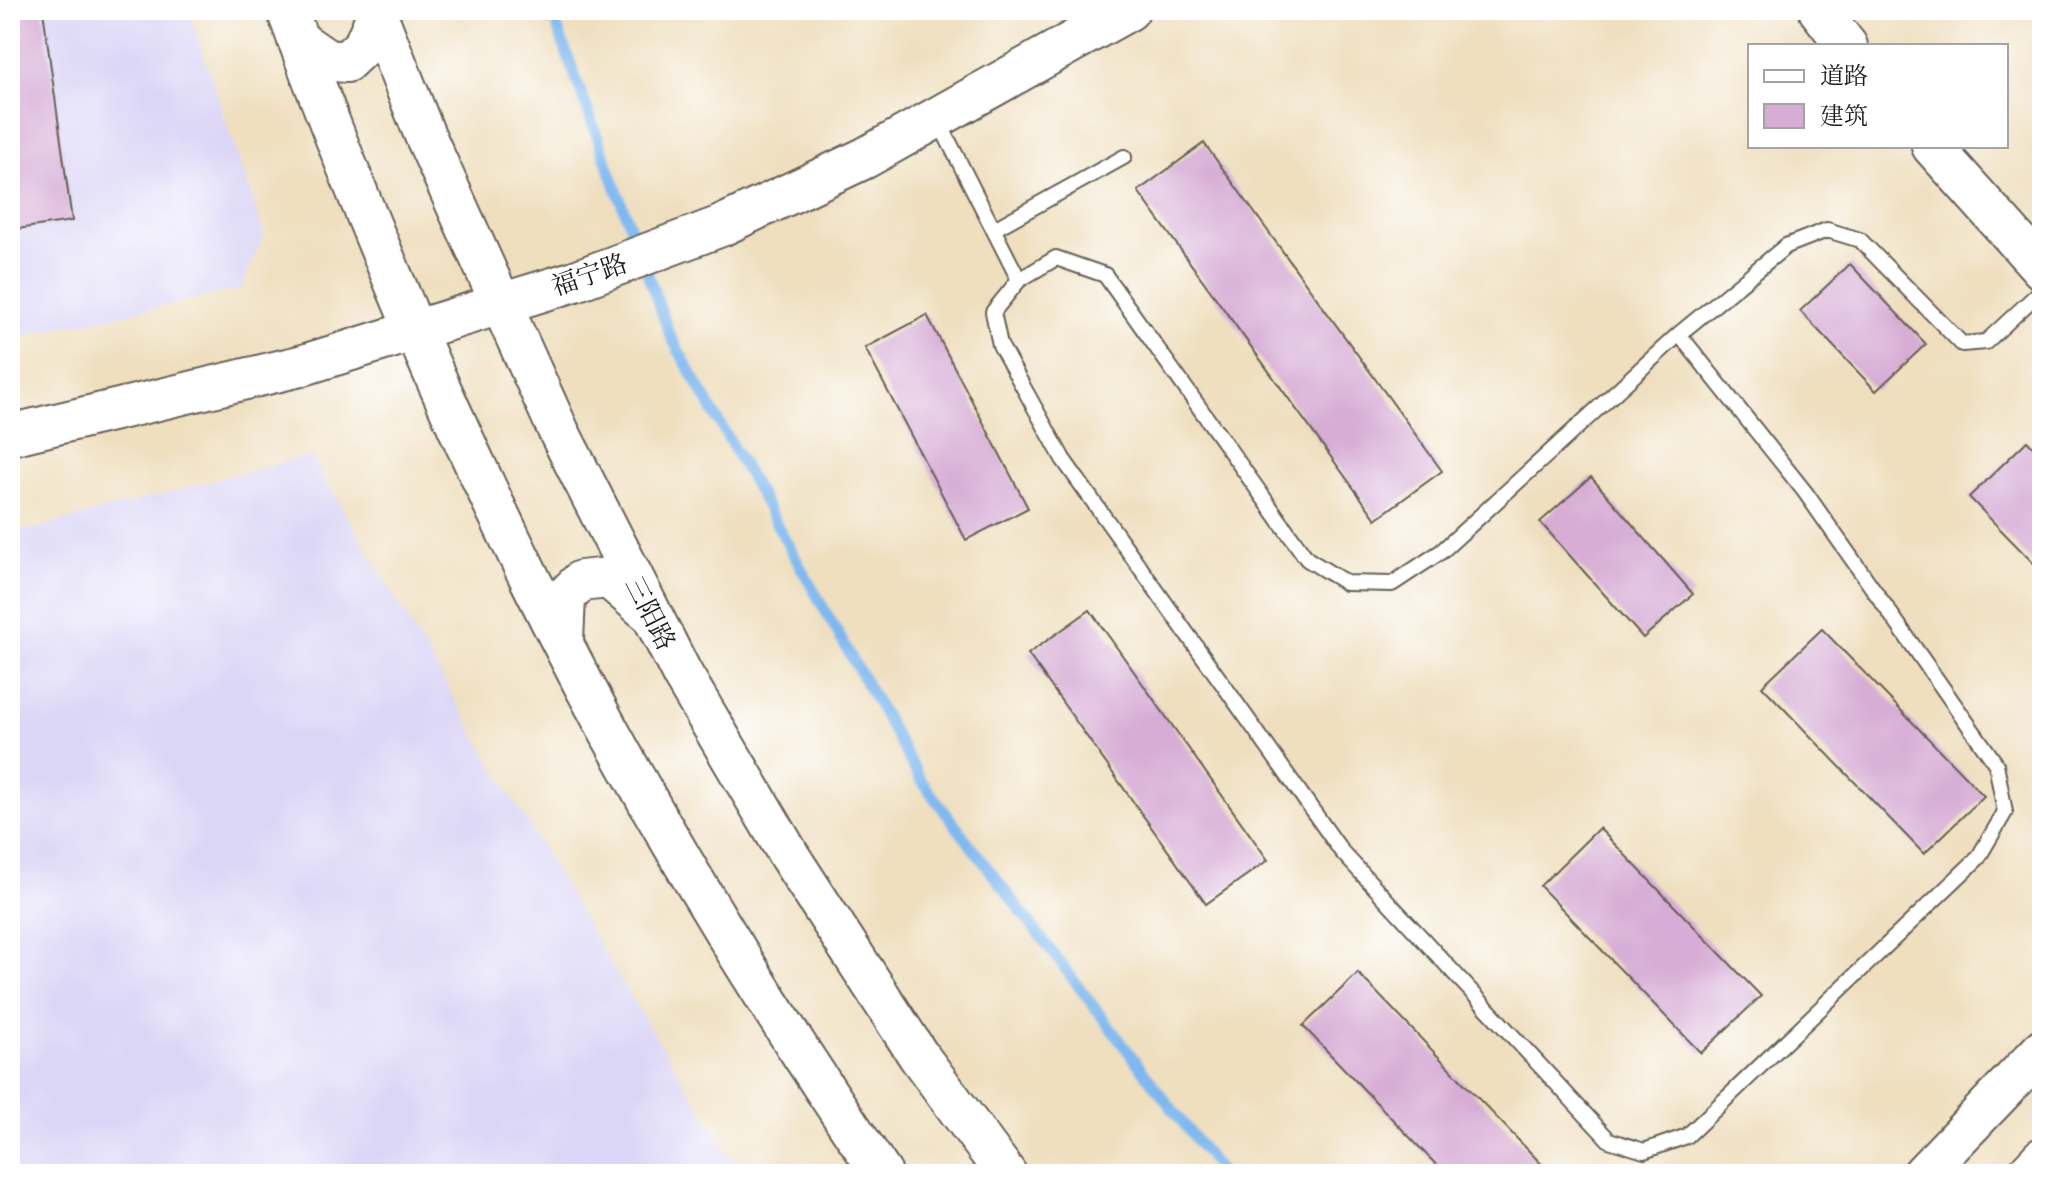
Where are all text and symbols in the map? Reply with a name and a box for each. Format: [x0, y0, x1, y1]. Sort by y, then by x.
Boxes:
legend [1748, 44, 2008, 148]
text: 道路 [1820, 58, 1868, 93]
text: 建筑 [1820, 98, 1868, 133]
street label: 福宁路 [546, 243, 632, 305]
street label: 三阳路 [616, 569, 686, 657]

